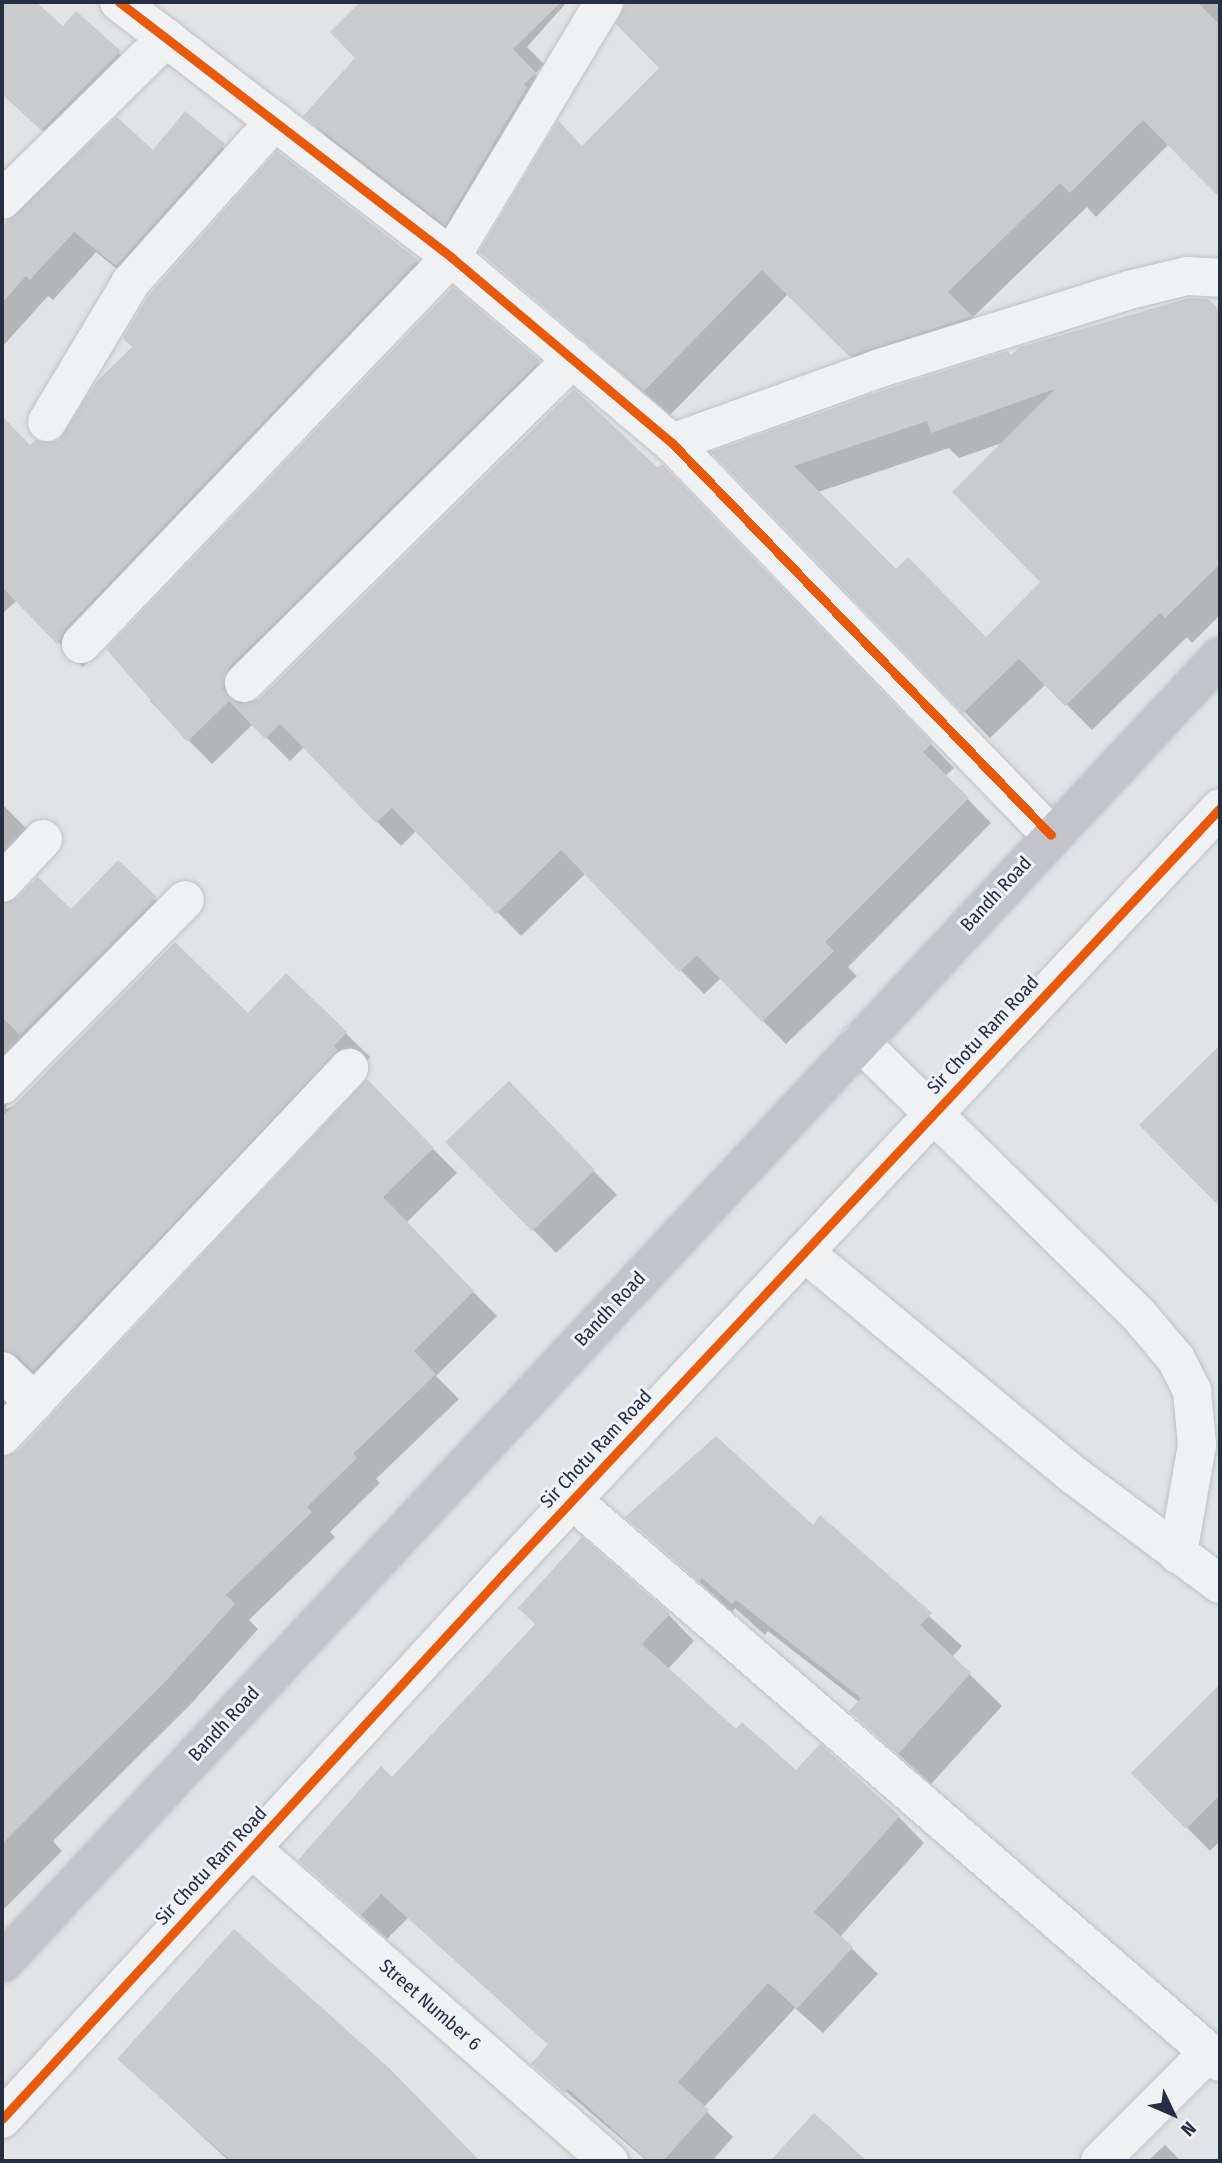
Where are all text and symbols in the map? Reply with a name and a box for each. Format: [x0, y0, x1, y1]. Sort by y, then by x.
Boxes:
street label: Bandh Road [956, 852, 1036, 936]
street label: Sir Chotu Ram Road [922, 971, 1044, 1099]
street label: Bandh Road [570, 1267, 650, 1351]
street label: Sir Chotu Ram Road [535, 1385, 657, 1513]
street label: Bandh Road [184, 1682, 264, 1766]
street label: Sir Chotu Ram Road [150, 1802, 272, 1930]
street label: Street Number 6 [374, 1955, 486, 2055]
north arrow [1138, 2079, 1208, 2149]
text: N [1176, 2117, 1201, 2141]

